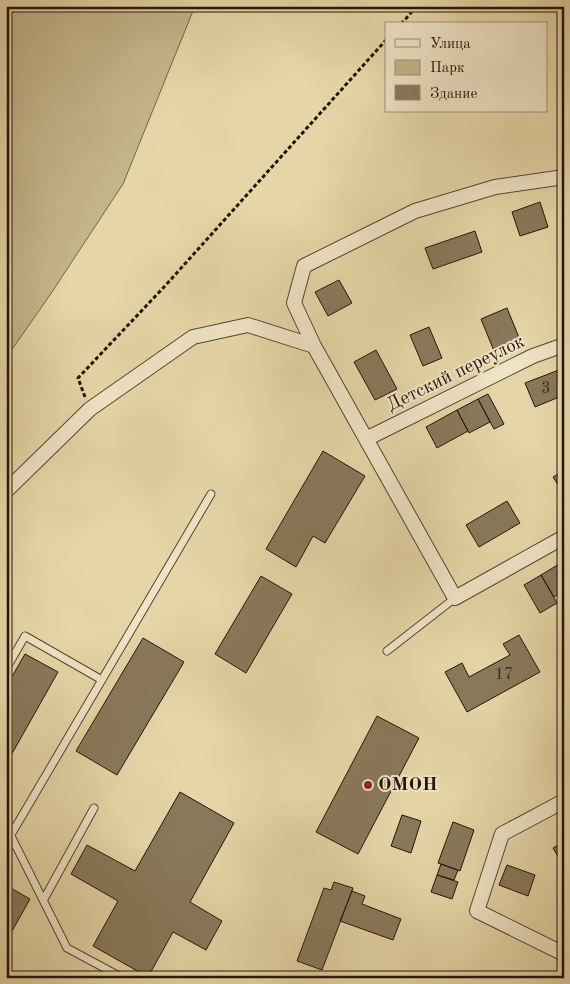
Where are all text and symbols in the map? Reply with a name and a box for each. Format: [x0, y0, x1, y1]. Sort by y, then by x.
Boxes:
legend [385, 22, 548, 112]
text: Улица [430, 37, 471, 52]
text: Парк [430, 61, 465, 76]
text: Здание [430, 87, 477, 102]
street label: Детский переулок [384, 332, 528, 416]
house number: 3 [541, 381, 551, 397]
house number: 17 [495, 667, 513, 683]
place label: ОМОН [378, 776, 438, 795]
marker: ОМОН [362, 779, 374, 791]

